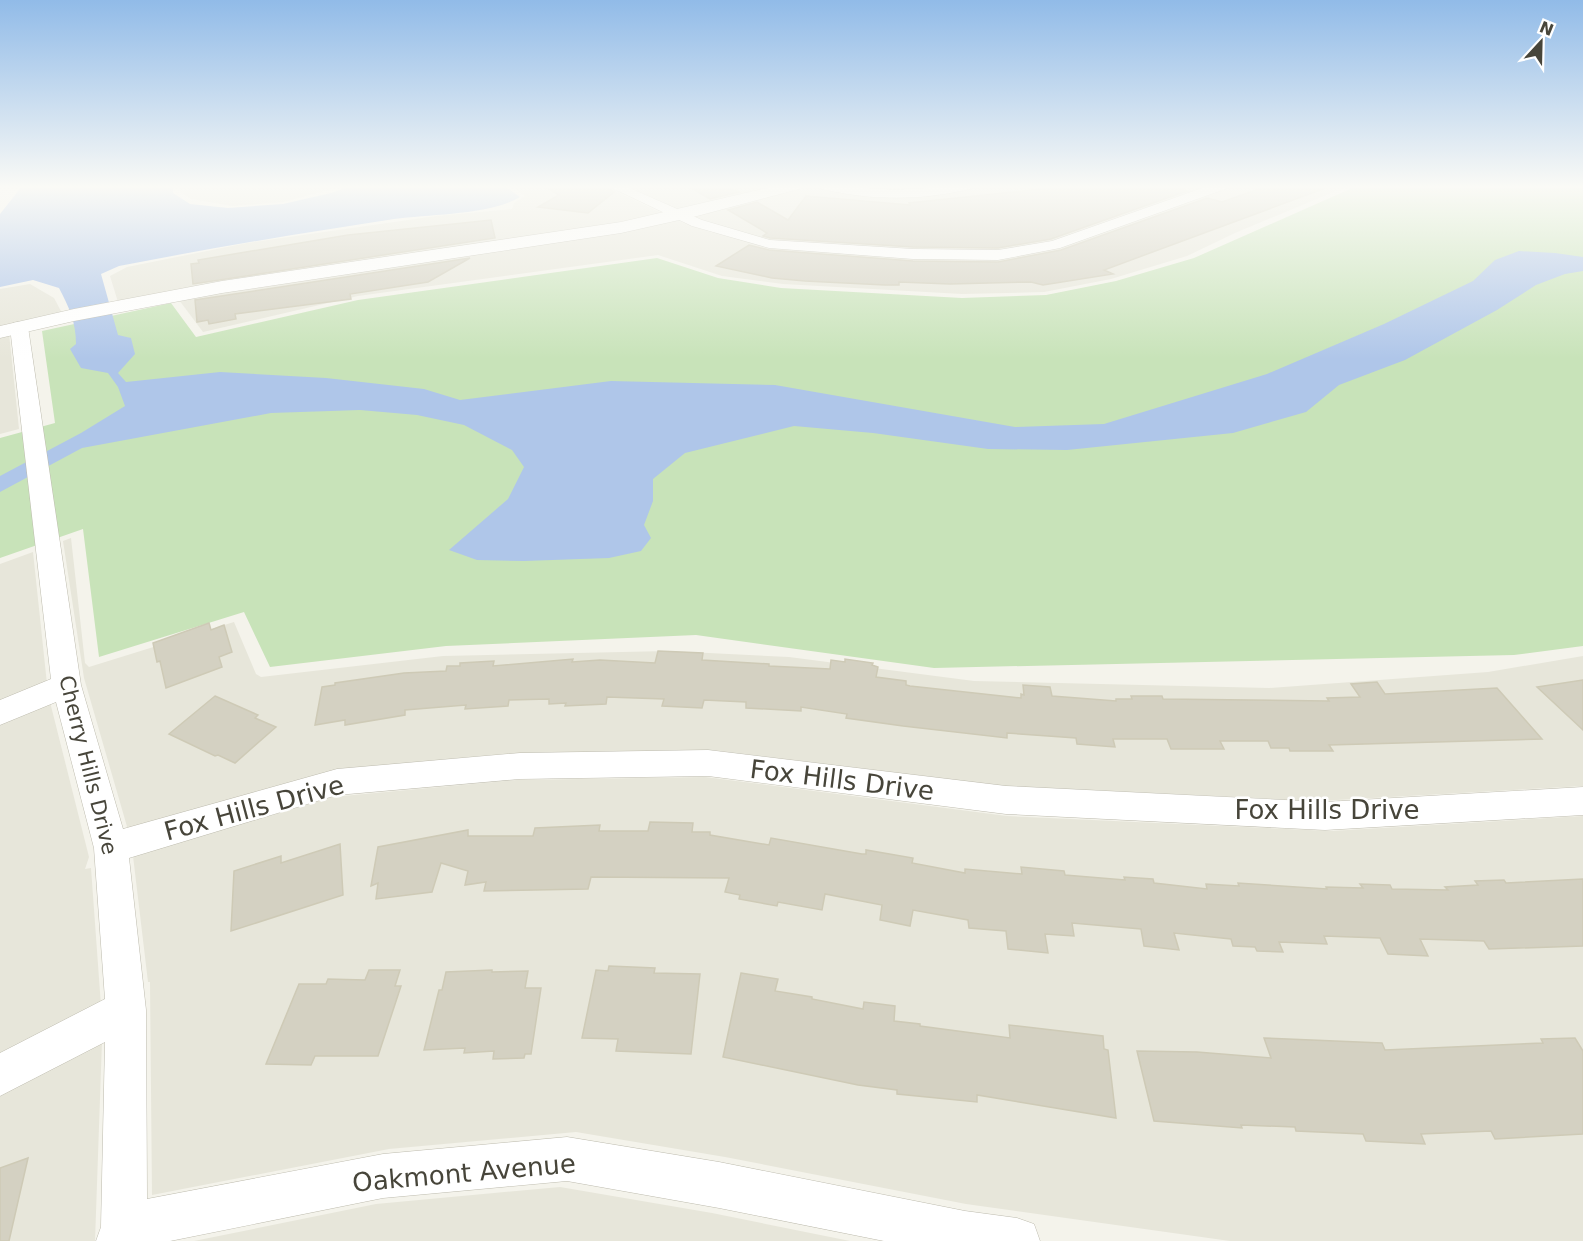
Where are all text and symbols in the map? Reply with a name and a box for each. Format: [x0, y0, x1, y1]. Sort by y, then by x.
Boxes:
north arrow [1511, 12, 1571, 72]
text: N [1537, 17, 1556, 40]
street label: Cherry Hills Drive [54, 673, 122, 857]
street label: Fox Hills Drive [748, 754, 936, 806]
street label: Fox Hills Drive [161, 770, 347, 846]
street label: Fox Hills Drive [1234, 795, 1420, 825]
street label: Oakmont Avenue [351, 1148, 577, 1198]

